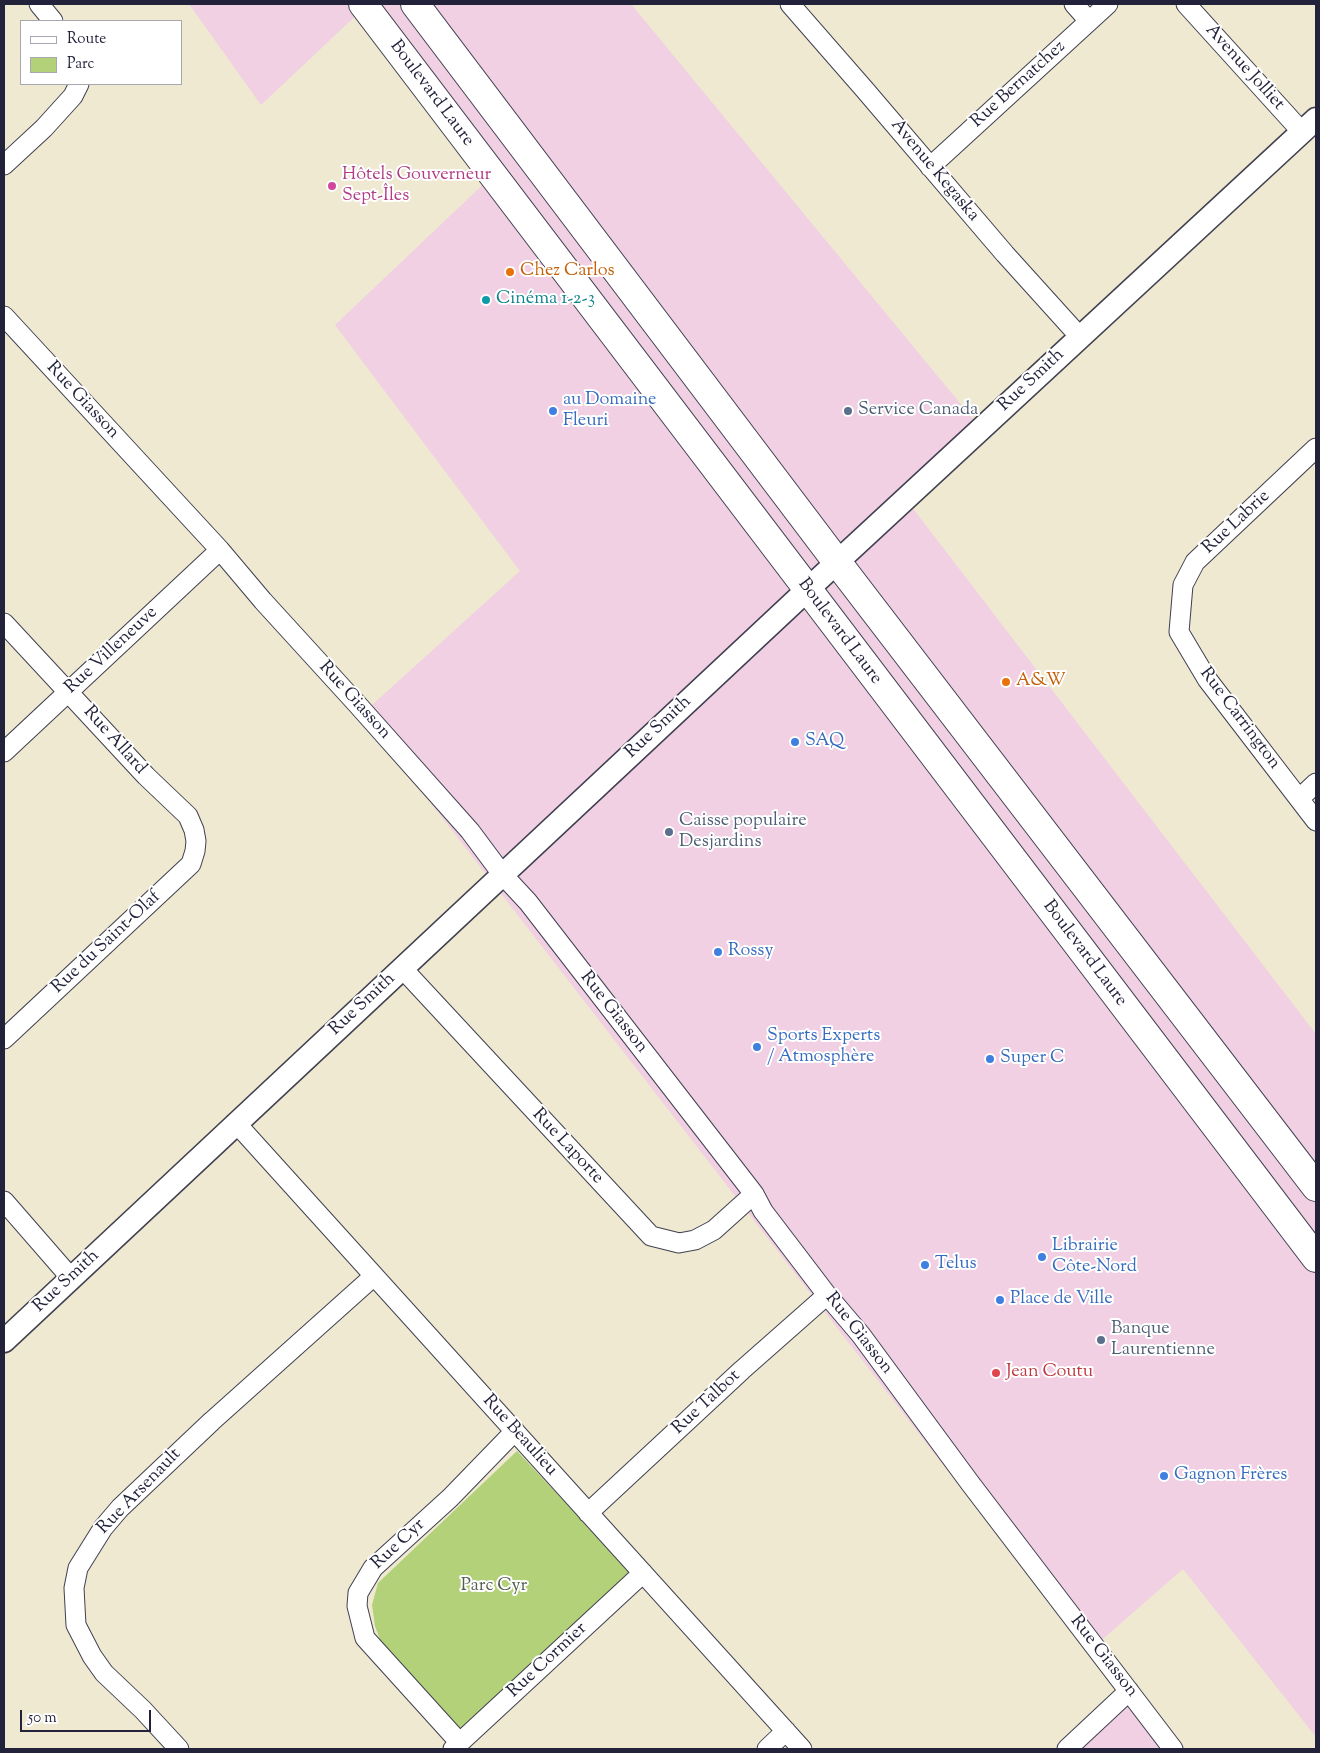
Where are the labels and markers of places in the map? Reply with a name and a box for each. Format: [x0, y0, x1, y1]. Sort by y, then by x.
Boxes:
place label: Hôtels Gouverneur Sept-Îles [342, 165, 491, 208]
marker: Hôtels Gouverneur Sept-Îles [326, 180, 338, 192]
place label: Chez Carlos [520, 261, 615, 283]
marker: Chez Carlos [504, 266, 516, 278]
place label: Cinéma 1-2-3 [496, 289, 595, 311]
marker: Cinéma 1-2-3 [480, 294, 492, 306]
place label: au Domaine Fleuri [563, 390, 656, 432]
place label: Service Canada [858, 400, 978, 422]
marker: au Domaine Fleuri [547, 405, 559, 417]
marker: Service Canada [842, 405, 854, 417]
place label: A&W [1016, 671, 1066, 693]
marker: A&W [1000, 676, 1012, 688]
place label: SAQ [805, 731, 844, 753]
marker: SAQ [789, 736, 801, 748]
place label: Caisse populaire Desjardins [679, 811, 807, 854]
marker: Caisse populaire Desjardins [663, 826, 675, 838]
place label: Rossy [728, 941, 773, 963]
marker: Rossy [712, 946, 724, 958]
place label: Sports Experts / Atmosphère [767, 1026, 880, 1068]
marker: Sports Experts / Atmosphère [751, 1041, 763, 1053]
place label: Super C [1000, 1048, 1065, 1070]
marker: Super C [984, 1053, 996, 1065]
place label: Librairie Côte-Nord [1052, 1236, 1137, 1278]
marker: Librairie Côte-Nord [1036, 1251, 1048, 1263]
place label: Telus [935, 1254, 977, 1276]
marker: Telus [919, 1259, 931, 1271]
place label: Place de Ville [1010, 1289, 1113, 1311]
marker: Place de Ville [994, 1294, 1006, 1306]
place label: Banque Laurentienne [1111, 1319, 1215, 1362]
marker: Banque Laurentienne [1095, 1334, 1107, 1346]
place label: Jean Coutu [1006, 1362, 1093, 1384]
marker: Jean Coutu [990, 1367, 1002, 1379]
place label: Gagnon Frères [1174, 1465, 1287, 1487]
marker: Gagnon Frères [1158, 1470, 1170, 1482]

